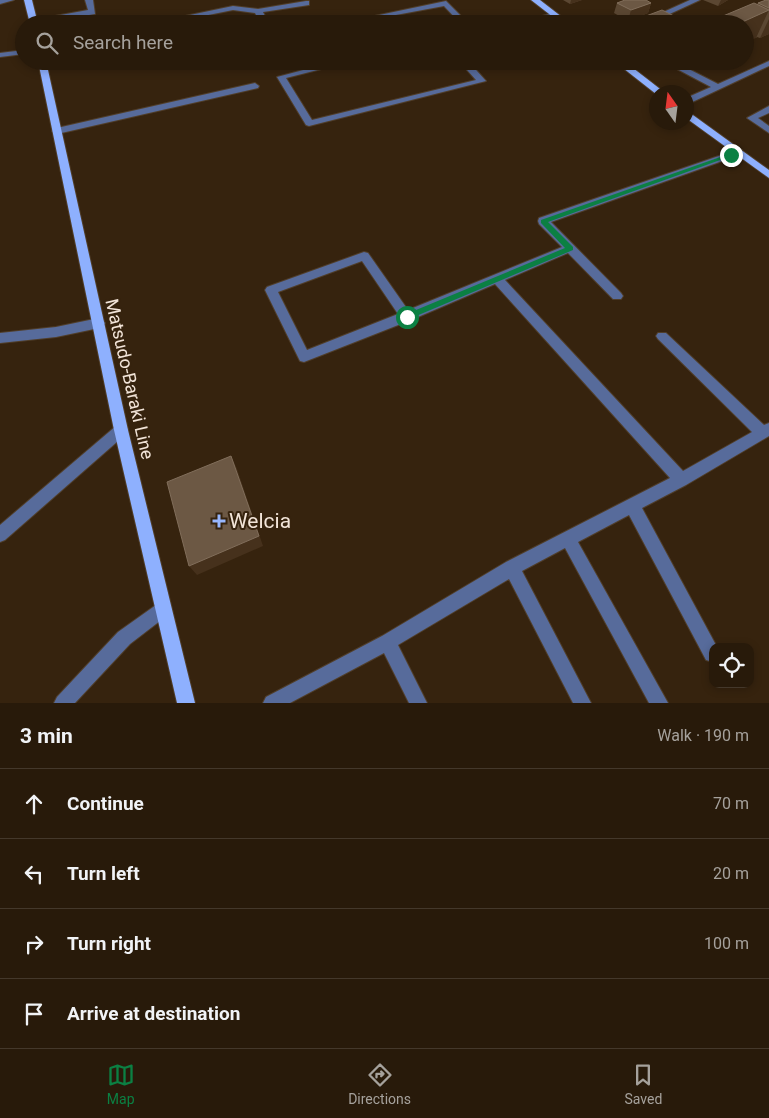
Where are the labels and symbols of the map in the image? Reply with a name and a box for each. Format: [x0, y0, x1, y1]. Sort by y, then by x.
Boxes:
north arrow [649, 85, 694, 130]
route end [720, 144, 743, 167]
street label: Matsudo-Baraki Line [101, 297, 159, 461]
route start [396, 306, 419, 329]
place label: Welcia [229, 509, 291, 533]
marker: Welcia [213, 515, 225, 527]

